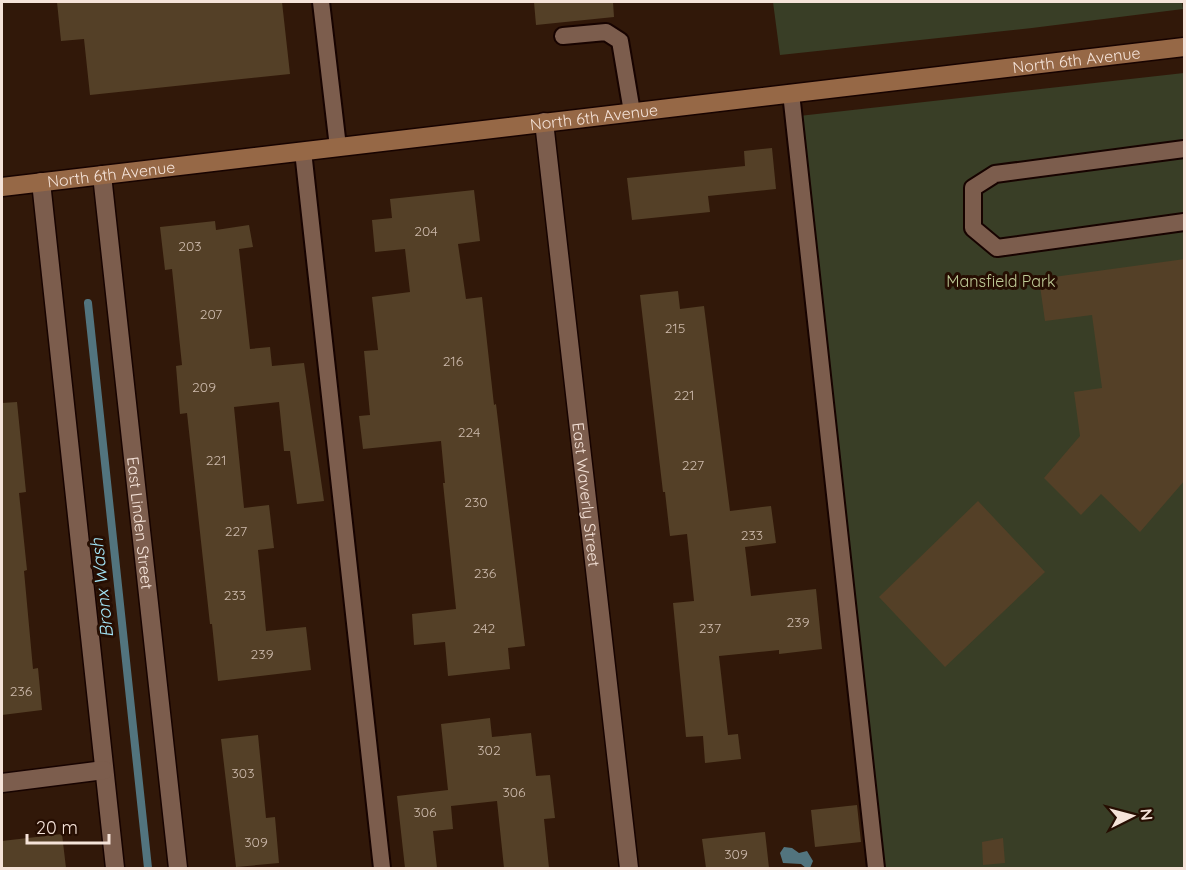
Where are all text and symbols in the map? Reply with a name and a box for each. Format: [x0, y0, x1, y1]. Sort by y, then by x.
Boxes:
street label: North 6th Avenue [1011, 42, 1142, 77]
street label: North 6th Avenue [529, 99, 659, 134]
street label: North 6th Avenue [46, 157, 176, 192]
house number: 204 [414, 222, 438, 240]
house number: 203 [178, 237, 202, 255]
park label: Mansfield Park [946, 271, 1056, 291]
house number: 207 [200, 305, 222, 323]
house number: 215 [665, 319, 685, 337]
house number: 216 [443, 352, 464, 370]
house number: 209 [192, 378, 216, 396]
house number: 221 [674, 386, 694, 404]
street label: East Waverly Street [568, 421, 605, 568]
house number: 224 [458, 423, 480, 441]
house number: 221 [206, 451, 226, 469]
street label: East Linden Street [123, 455, 157, 590]
house number: 227 [682, 456, 704, 474]
house number: 230 [464, 493, 488, 511]
house number: 227 [225, 522, 247, 540]
house number: 233 [741, 526, 763, 544]
water label: Bronx Wash [85, 536, 118, 639]
house number: 236 [474, 564, 497, 582]
house number: 233 [224, 586, 246, 604]
house number: 239 [787, 613, 810, 631]
house number: 242 [473, 619, 496, 637]
house number: 237 [699, 619, 721, 637]
house number: 239 [251, 645, 274, 663]
house number: 236 [10, 682, 33, 700]
house number: 302 [477, 741, 501, 759]
house number: 303 [231, 764, 255, 782]
house number: 306 [502, 783, 526, 801]
north arrow [1102, 786, 1162, 846]
house number: 306 [413, 803, 437, 821]
scale bar [27, 807, 110, 845]
text: N [1136, 808, 1157, 821]
text: 20 m [36, 816, 78, 839]
house number: 309 [244, 833, 268, 851]
house number: 309 [724, 845, 748, 863]

